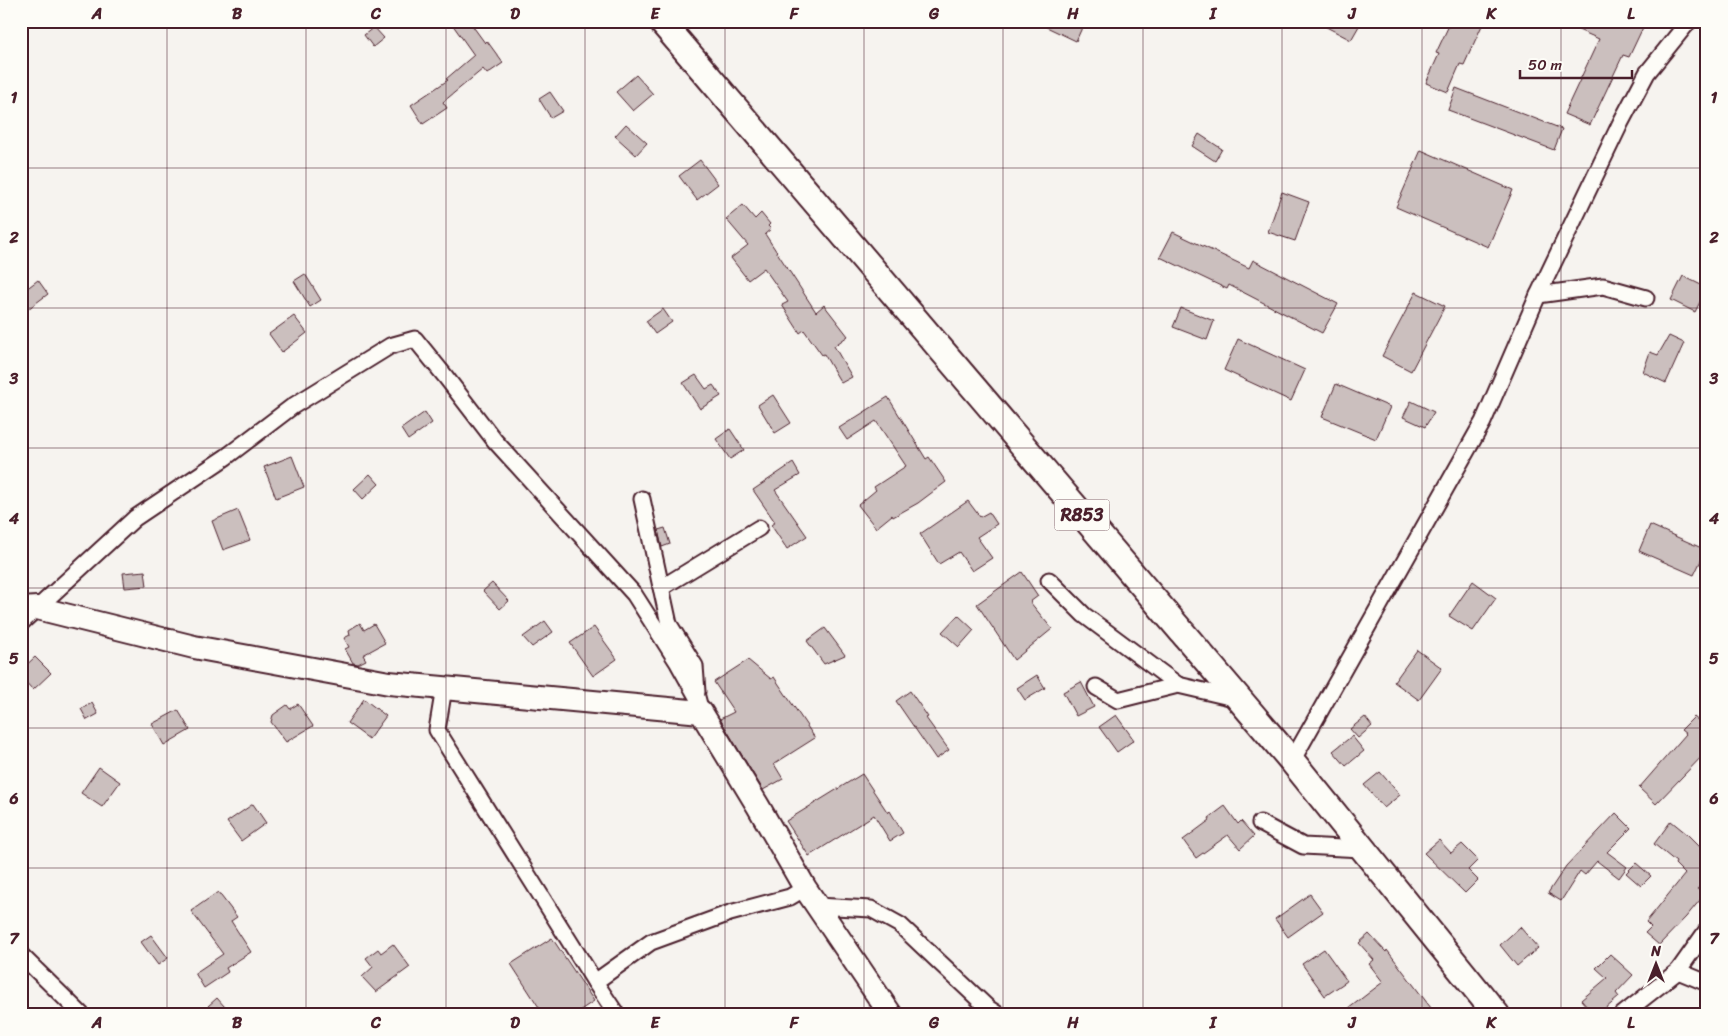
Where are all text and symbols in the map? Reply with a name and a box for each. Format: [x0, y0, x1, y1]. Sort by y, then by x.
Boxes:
text: A [91, 0, 102, 28]
text: B [232, 0, 243, 28]
text: C [370, 0, 382, 28]
text: D [510, 0, 520, 28]
text: E [651, 0, 661, 28]
text: F [789, 0, 800, 28]
text: G [928, 0, 940, 28]
text: H [1066, 0, 1079, 28]
text: I [1209, 0, 1218, 28]
text: J [1347, 0, 1357, 28]
text: K [1485, 0, 1497, 28]
text: L [1627, 0, 1635, 28]
scale bar [1520, 48, 1633, 80]
text: 50 m [1528, 52, 1563, 78]
text: 1 [11, 83, 18, 112]
text: 1 [1711, 83, 1718, 112]
text: 2 [8, 223, 19, 252]
text: 2 [1708, 223, 1719, 252]
text: 3 [9, 364, 19, 393]
text: 3 [1709, 364, 1719, 393]
road number: R853 [1054, 500, 1110, 530]
text: 4 [8, 504, 19, 533]
text: 4 [1708, 504, 1719, 533]
text: 5 [9, 644, 19, 673]
text: 5 [1709, 644, 1719, 673]
text: 6 [8, 784, 19, 813]
text: 6 [1708, 784, 1719, 813]
text: 7 [9, 924, 20, 953]
text: 7 [1709, 924, 1720, 953]
north arrow [1630, 938, 1680, 988]
text: N [1650, 939, 1661, 964]
text: A [91, 1008, 102, 1036]
text: B [232, 1008, 243, 1036]
text: C [370, 1008, 382, 1036]
text: D [510, 1008, 520, 1036]
text: E [651, 1008, 661, 1036]
text: F [789, 1008, 800, 1036]
text: G [928, 1008, 940, 1036]
text: H [1066, 1008, 1079, 1036]
text: I [1209, 1008, 1218, 1036]
text: J [1347, 1008, 1357, 1036]
text: K [1485, 1008, 1497, 1036]
text: L [1627, 1008, 1635, 1036]

